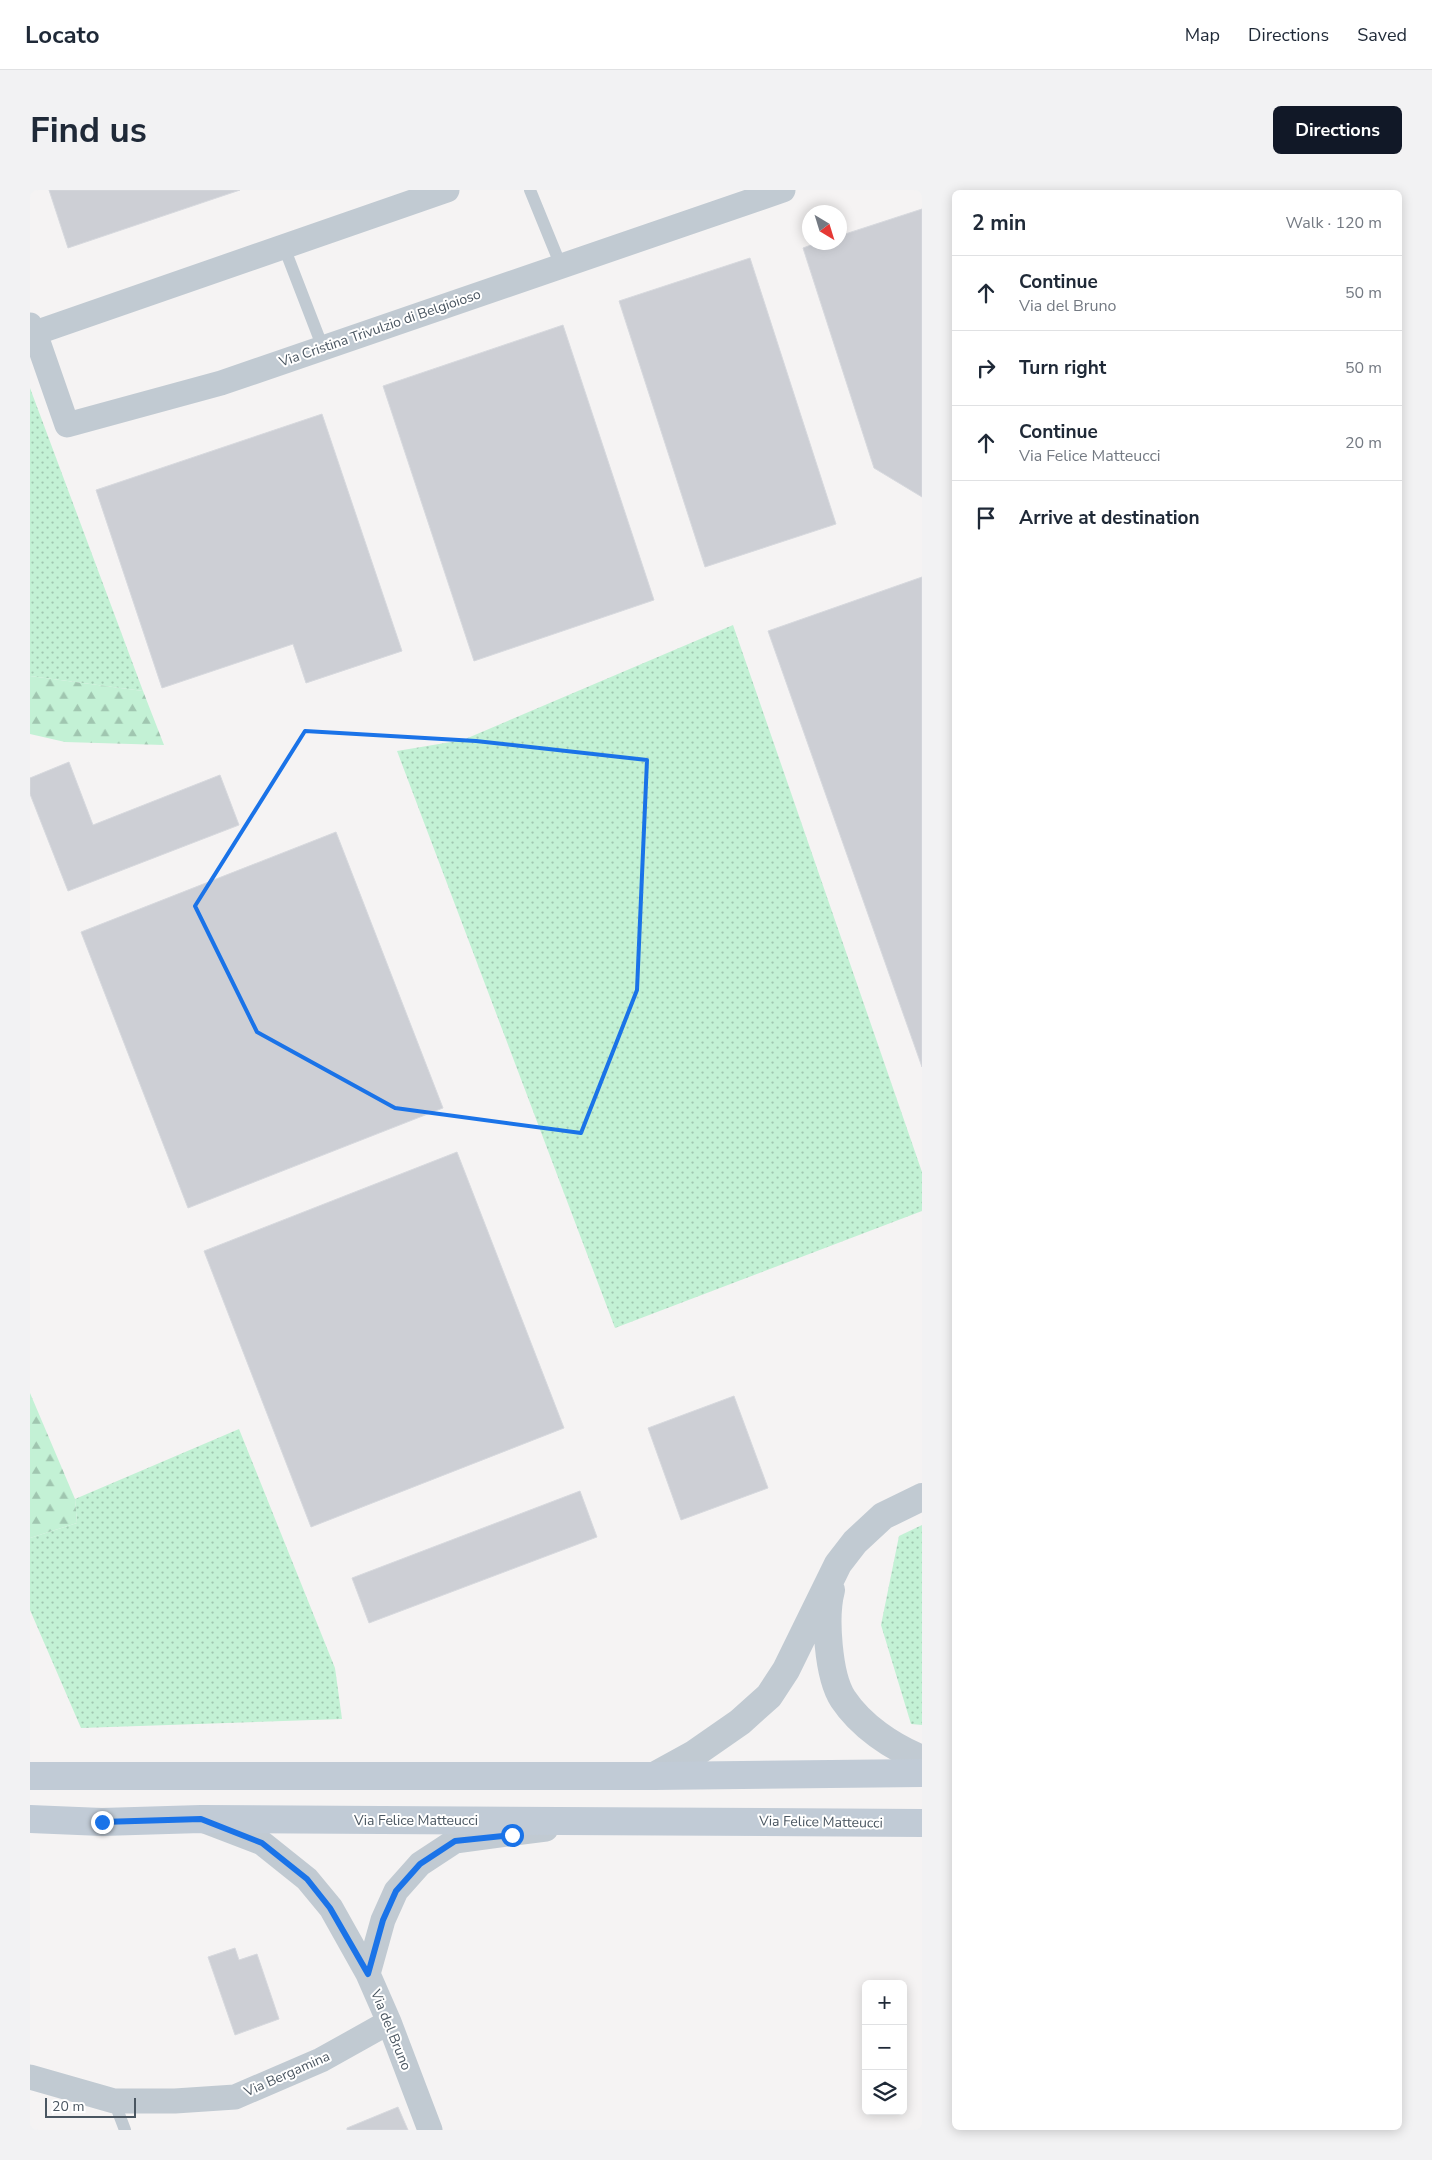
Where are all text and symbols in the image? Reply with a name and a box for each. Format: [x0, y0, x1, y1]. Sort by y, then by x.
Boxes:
text: Locato [25, 19, 100, 51]
text: Map [1185, 23, 1220, 47]
text: Directions [1248, 23, 1329, 47]
text: Saved [1357, 23, 1407, 47]
button: Directions [1273, 106, 1402, 154]
text: Find us [30, 107, 147, 154]
north arrow [802, 205, 847, 250]
text: 2 min [972, 209, 1026, 237]
text: Walk · 120 m [1286, 212, 1382, 234]
text: Continue [1019, 269, 1098, 295]
icon: ahead [972, 279, 1000, 307]
text: 50 m [1345, 282, 1382, 304]
street label: Via Cristina Trivulzio di Belgioioso [276, 284, 484, 372]
text: Via del Bruno [1019, 295, 1117, 317]
icon: right [972, 354, 1000, 382]
text: Turn right [1019, 355, 1106, 381]
text: 50 m [1345, 357, 1382, 379]
text: Continue [1019, 419, 1098, 445]
icon: ahead [972, 429, 1000, 457]
text: 20 m [1345, 432, 1382, 454]
text: Via Felice Matteucci [1019, 445, 1161, 467]
icon: arrive [972, 504, 1000, 532]
text: Arrive at destination [1019, 505, 1200, 531]
route end [91, 1811, 114, 1834]
street label: Via Felice Matteucci [353, 1811, 478, 1830]
street label: Via Felice Matteucci [758, 1811, 883, 1833]
route start [501, 1824, 524, 1847]
map controls [862, 1980, 907, 2115]
button: + [862, 1980, 907, 2025]
street label: Via del Bruno [366, 1986, 416, 2073]
button: − [862, 2025, 907, 2070]
street label: Via Bergamina [240, 2047, 333, 2102]
button: layers [862, 2070, 907, 2115]
scale bar [45, 2095, 136, 2118]
text: 20 m [52, 2097, 84, 2116]

